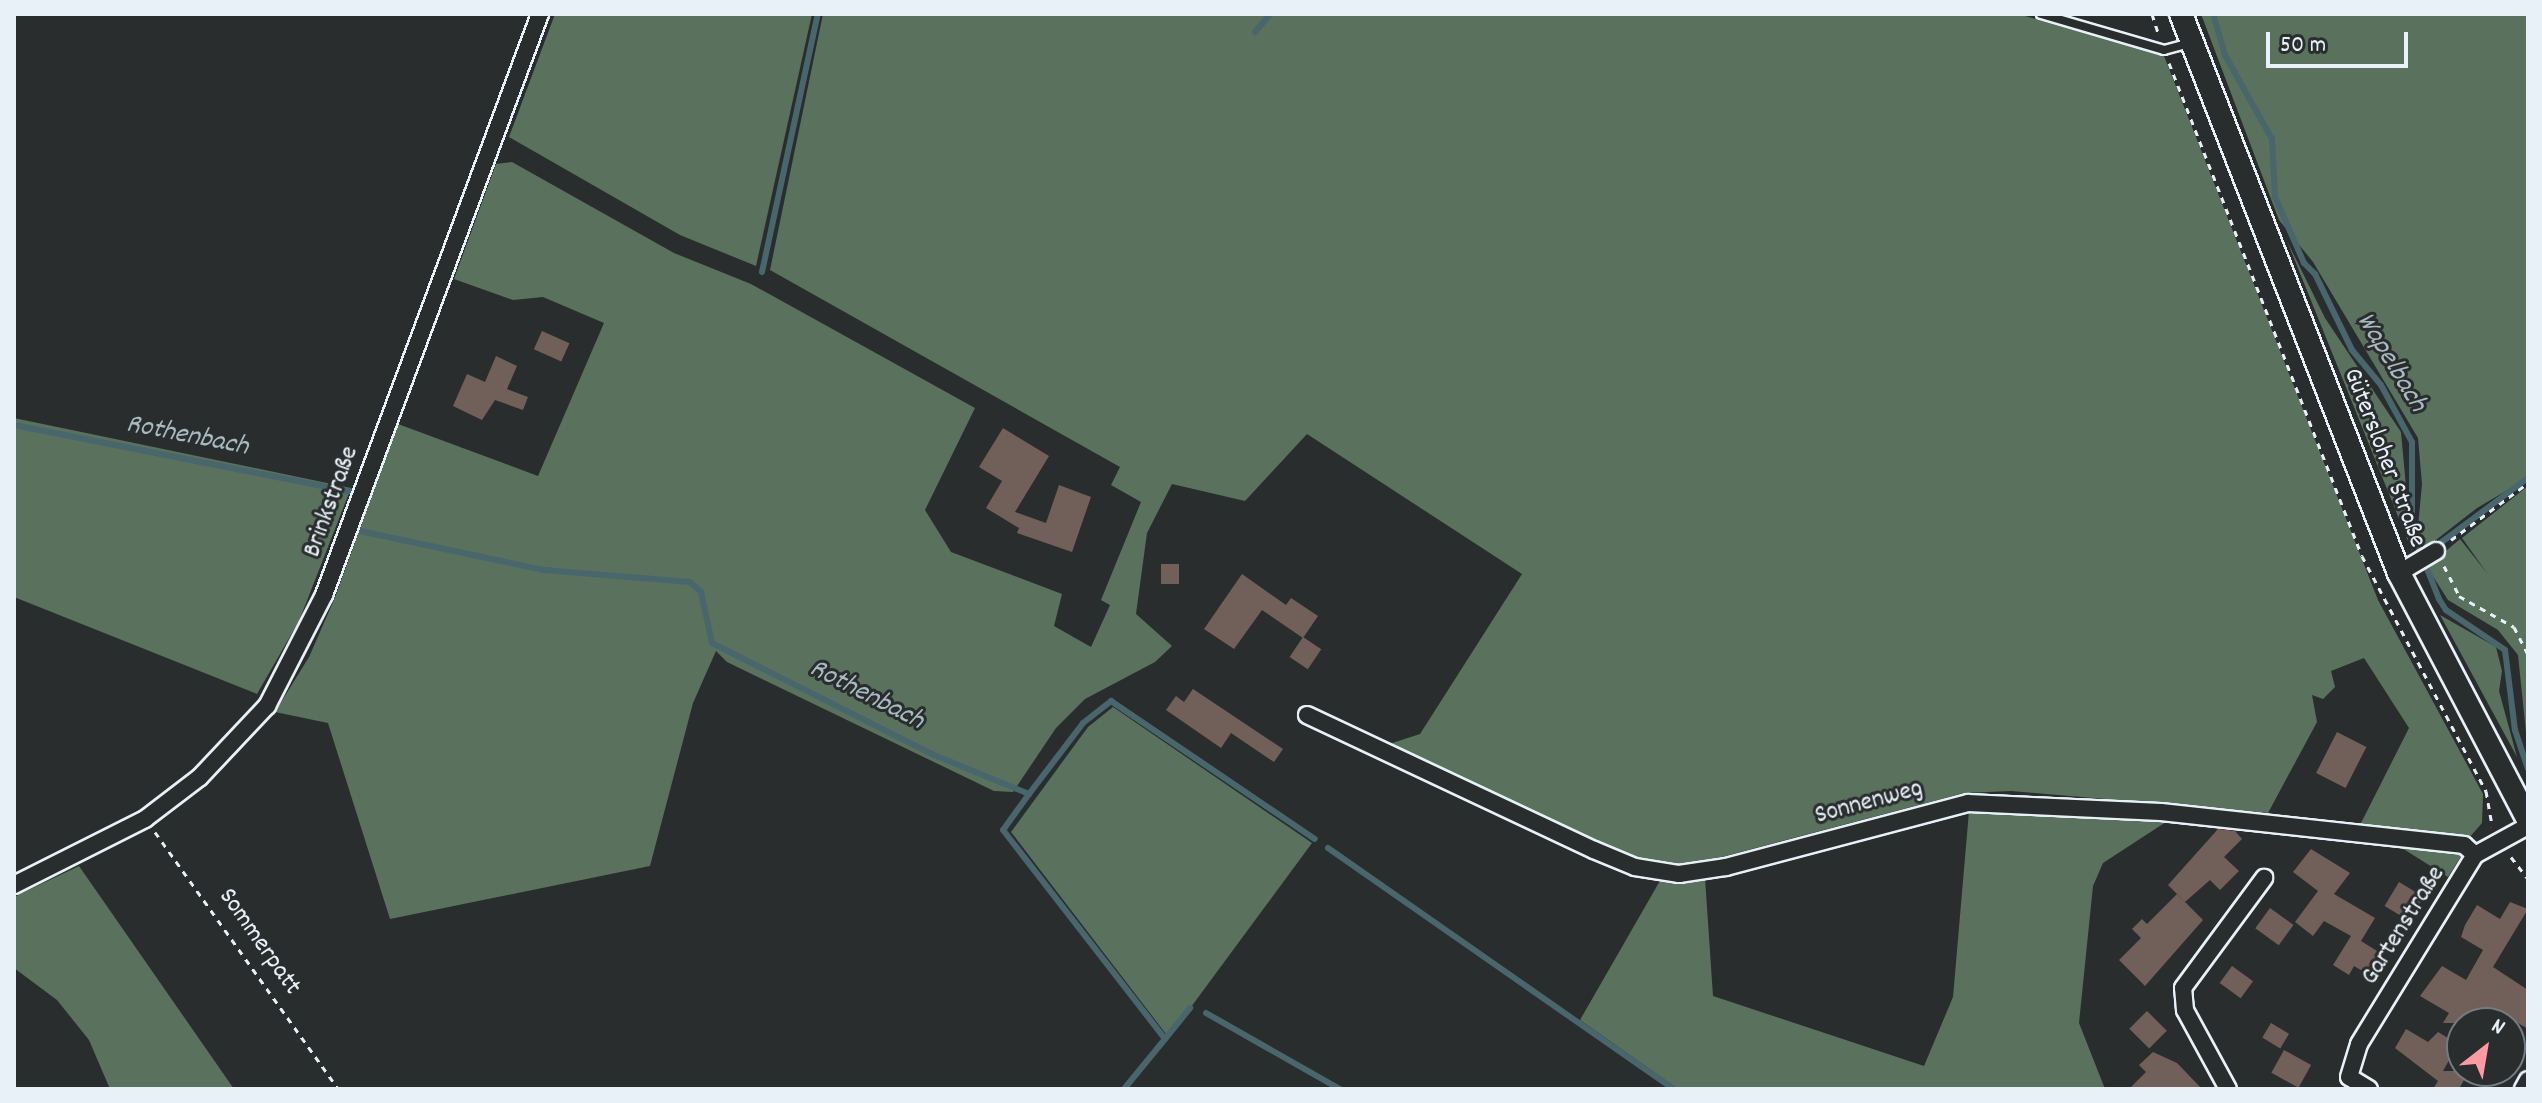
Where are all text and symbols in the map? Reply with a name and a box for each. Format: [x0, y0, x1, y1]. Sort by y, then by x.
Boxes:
scale bar [2270, 16, 2412, 66]
text: 50 m [2280, 29, 2326, 63]
water label: Wapelbach [2347, 307, 2433, 419]
street label: Gütersloher Straße [2336, 364, 2432, 552]
water label: Rothenbach [123, 409, 251, 465]
street label: Brinkstraße [298, 442, 366, 562]
water label: Rothenbach [803, 653, 929, 739]
street label: Sonnenweg [1812, 774, 1926, 832]
street label: Gartenstraße [2355, 861, 2453, 991]
street label: Sommerpatt [211, 883, 307, 1001]
north arrow [2446, 1007, 2526, 1087]
text: N [2485, 1012, 2510, 1044]

